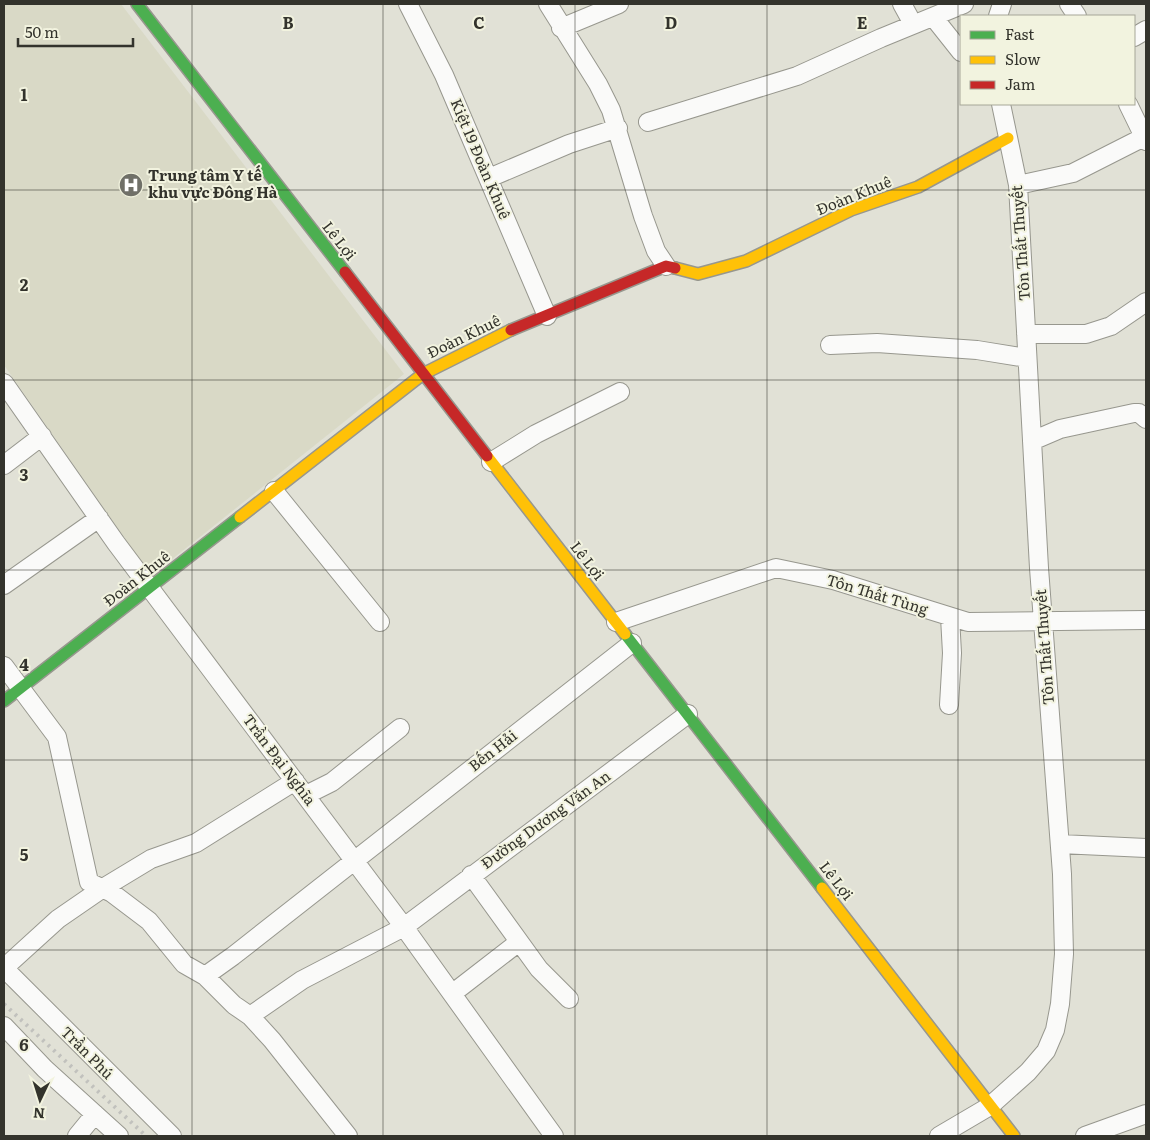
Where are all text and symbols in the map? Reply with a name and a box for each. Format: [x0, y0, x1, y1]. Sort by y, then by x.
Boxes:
text: B [282, 10, 294, 34]
text: C [473, 10, 485, 34]
text: D [665, 10, 677, 34]
text: E [857, 10, 868, 34]
scale bar [18, 15, 132, 47]
legend [960, 15, 1135, 105]
text: 50 m [25, 20, 59, 43]
text: Fast [1005, 22, 1034, 45]
text: Slow [1005, 47, 1040, 70]
text: Jam [1005, 72, 1036, 95]
text: 1 [21, 82, 28, 106]
street label: Kiệt 19 Đoàn Khuê [446, 94, 517, 223]
place label: Trung tâm Y tế khu vực Đông Hà [148, 163, 278, 203]
street label: Đoàn Khuê [812, 169, 895, 220]
hospital icon: Trung tâm Y tế khu vực Đông Hà [118, 172, 144, 198]
street label: Tôn Thất Thuyết [1004, 184, 1035, 302]
street label: Lê Lợi [318, 216, 363, 265]
text: 2 [20, 272, 29, 296]
street label: Đoàn Khuê [423, 308, 504, 363]
text: 3 [20, 462, 29, 486]
street label: Lê Lợi [566, 536, 611, 585]
street label: Đoàn Khuê [98, 544, 175, 611]
street label: Tôn Thất Tùng [824, 567, 932, 620]
street label: Tôn Thất Thuyết [1028, 588, 1059, 706]
text: 4 [19, 652, 29, 676]
street label: Trần Đại Nghĩa [238, 709, 323, 810]
street label: Bến Hải [463, 723, 521, 776]
street label: Đường Dương Văn An [476, 764, 615, 874]
text: 5 [20, 842, 29, 866]
street label: Lê Lợi [815, 856, 860, 905]
street label: Trần Phú [56, 1020, 120, 1084]
text: 6 [19, 1032, 29, 1056]
north arrow [15, 1075, 65, 1125]
text: N [32, 1104, 46, 1124]

